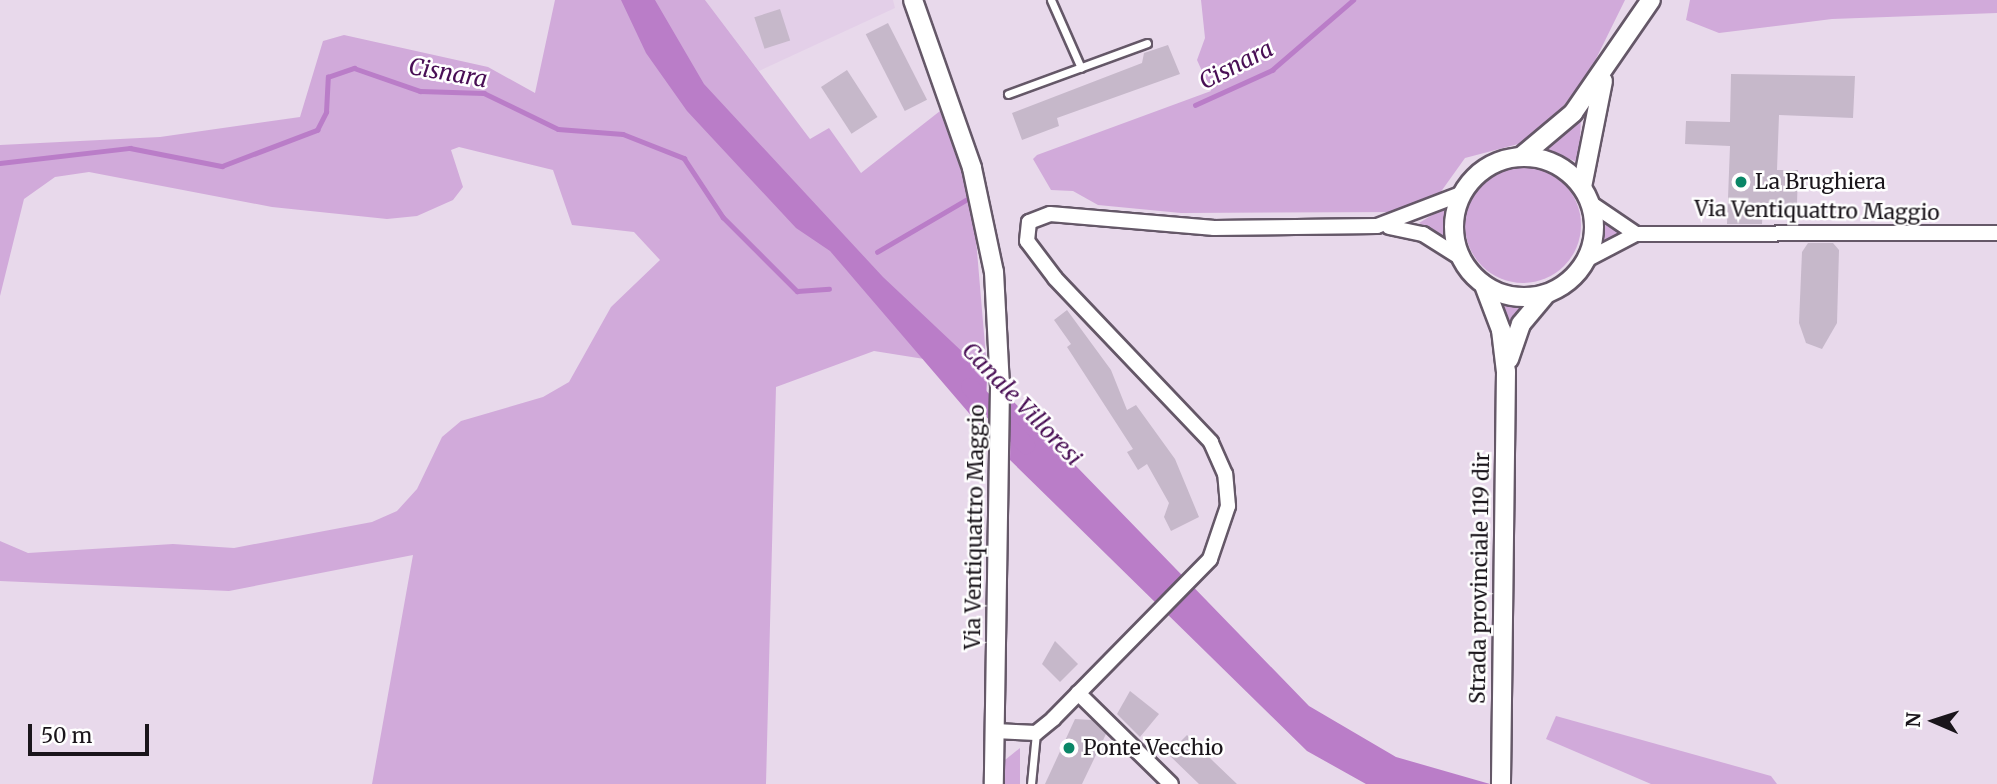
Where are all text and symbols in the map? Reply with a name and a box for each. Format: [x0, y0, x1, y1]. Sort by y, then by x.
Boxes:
water label: Cisnara [1194, 35, 1278, 95]
water label: Cisnara [406, 53, 490, 93]
place label: La Brughiera [1755, 169, 1886, 195]
marker: La Brughiera [1733, 174, 1749, 190]
street label: Via Ventiquattro Maggio [1694, 196, 1940, 226]
water label: Canale Villoresi [956, 337, 1088, 471]
street label: Via Ventiquattro Maggio [960, 404, 990, 650]
street label: Strada provinciale 119 dir [1465, 452, 1495, 704]
north arrow [1899, 686, 1969, 756]
scale bar [32, 710, 152, 754]
text: N [1901, 712, 1925, 728]
text: 50 m [41, 722, 92, 749]
place label: Ponte Vecchio [1083, 735, 1223, 761]
marker: Ponte Vecchio [1061, 740, 1077, 756]

